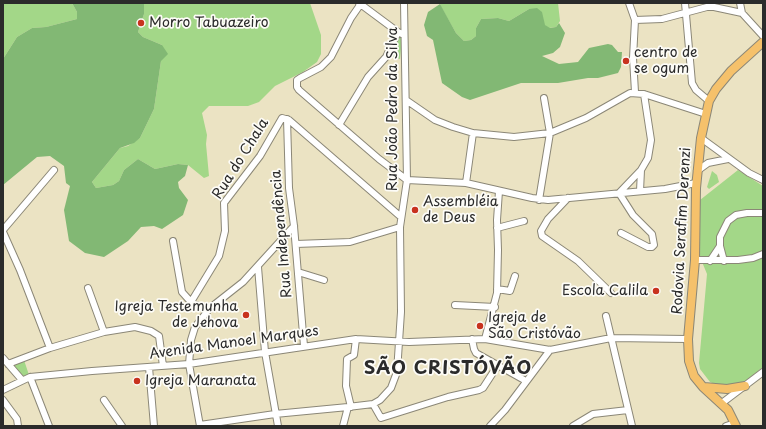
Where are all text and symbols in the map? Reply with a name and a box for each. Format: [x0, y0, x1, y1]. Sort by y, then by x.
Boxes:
place label: Morro Tabuazeiro [149, 15, 268, 31]
marker: Morro Tabuazeiro [136, 18, 146, 28]
street label: Rua João Pedro da Silva [385, 27, 401, 191]
place label: centro de se ogum [634, 45, 698, 78]
marker: centro de se ogum [621, 56, 631, 66]
street label: Rua do Chala [209, 115, 273, 203]
street label: Rodovia Serafim Derenzi [669, 147, 695, 315]
street label: Rua Independência [268, 169, 296, 299]
place label: Assembléia de Deus [423, 194, 498, 226]
marker: Assembléia de Deus [410, 205, 420, 215]
place label: Escola Calila [562, 283, 648, 299]
marker: Escola Calila [651, 286, 661, 296]
place label: Igreja Testemunha de Jehova [115, 299, 238, 332]
marker: Igreja Testemunha de Jehova [241, 310, 251, 320]
place label: Igreja de São Cristóvão [488, 310, 581, 342]
marker: Igreja de São Cristóvão [475, 321, 485, 331]
street label: Avenida Manoel Marques [148, 323, 320, 363]
district label: SÃO CRISTÓVÃO [366, 358, 530, 380]
place label: Igreja Maranata [145, 373, 256, 389]
marker: Igreja Maranata [132, 376, 142, 386]

